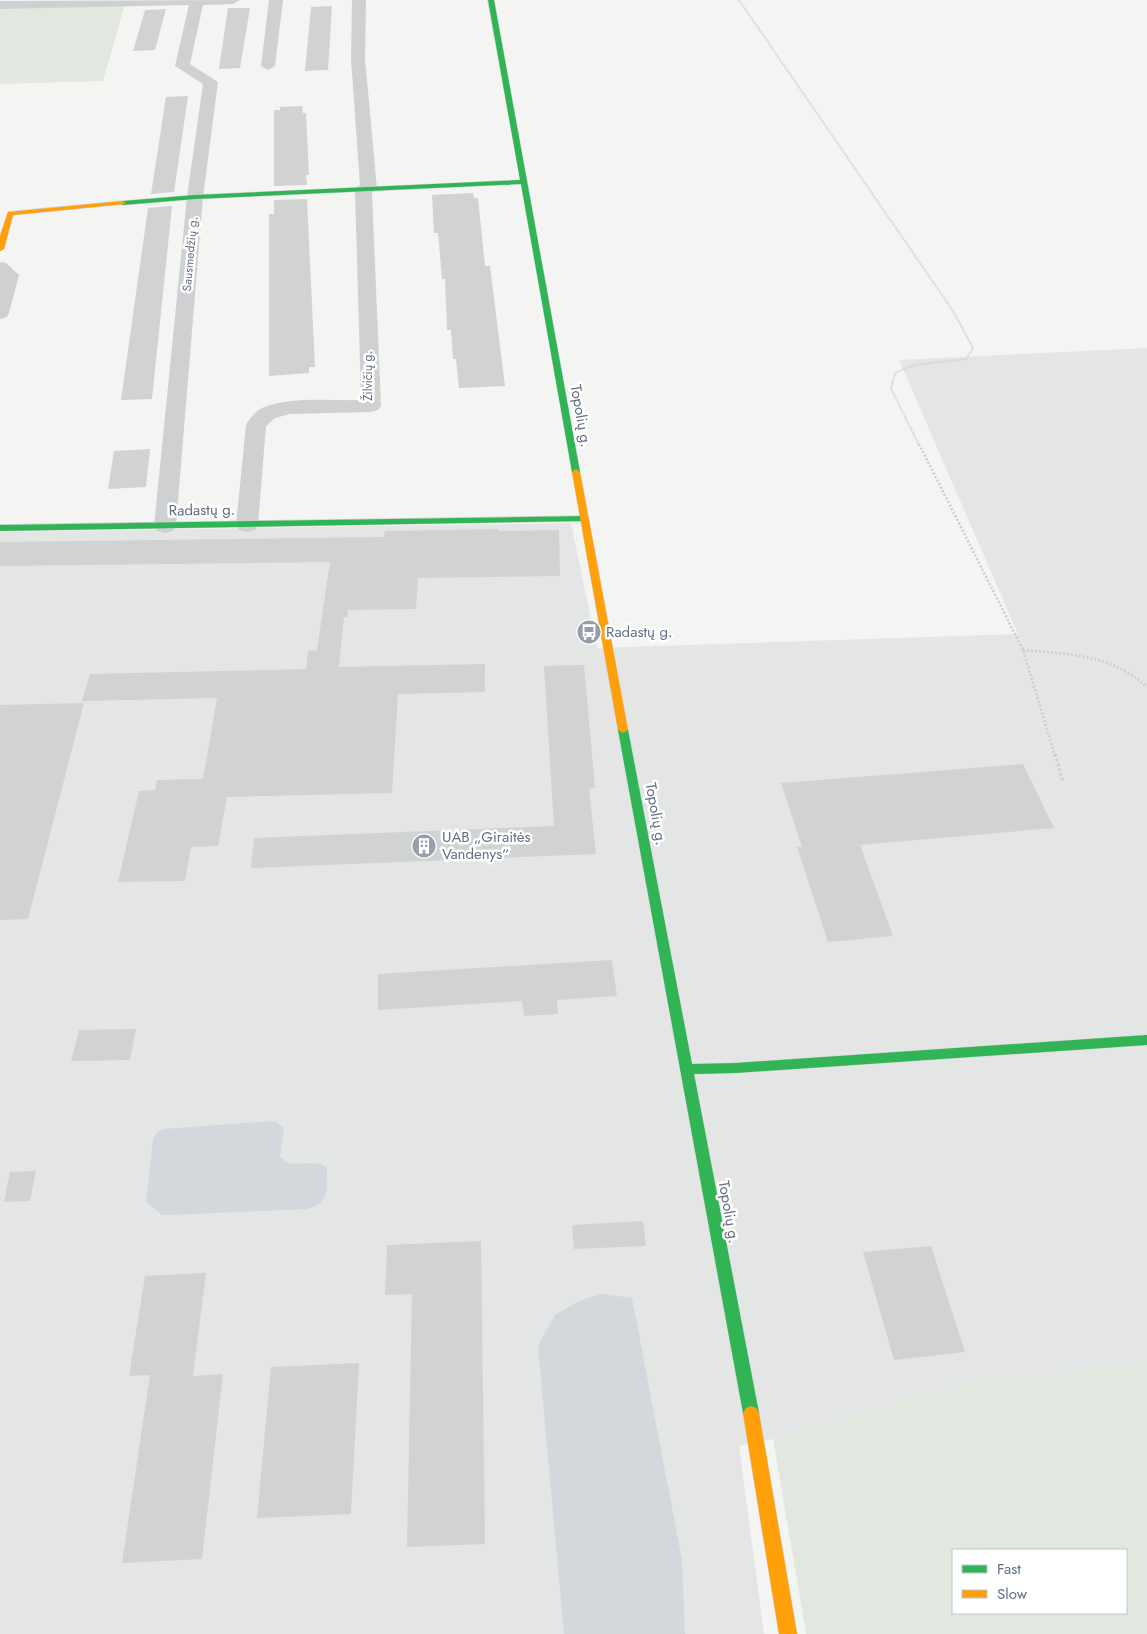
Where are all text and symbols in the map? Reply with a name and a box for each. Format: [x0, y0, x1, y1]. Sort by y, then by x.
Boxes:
street label: Sausmedžių g. [178, 216, 202, 292]
street label: Žilvičių g. [359, 351, 377, 401]
street label: Topolių g. [565, 383, 597, 449]
street label: Radastų g. [169, 498, 235, 522]
bus stop icon: Radastų g. [576, 619, 602, 645]
place label: Radastų g. [606, 621, 672, 643]
street label: Topolių g. [640, 781, 672, 847]
place label: UAB „Giraitės Vandenys“ [442, 826, 530, 865]
building icon: UAB „Giraitės Vandenys“ [411, 833, 437, 859]
street label: Topolių g. [713, 1179, 745, 1245]
legend [952, 1549, 1127, 1614]
text: Fast [997, 1558, 1021, 1580]
text: Slow [997, 1583, 1028, 1605]

